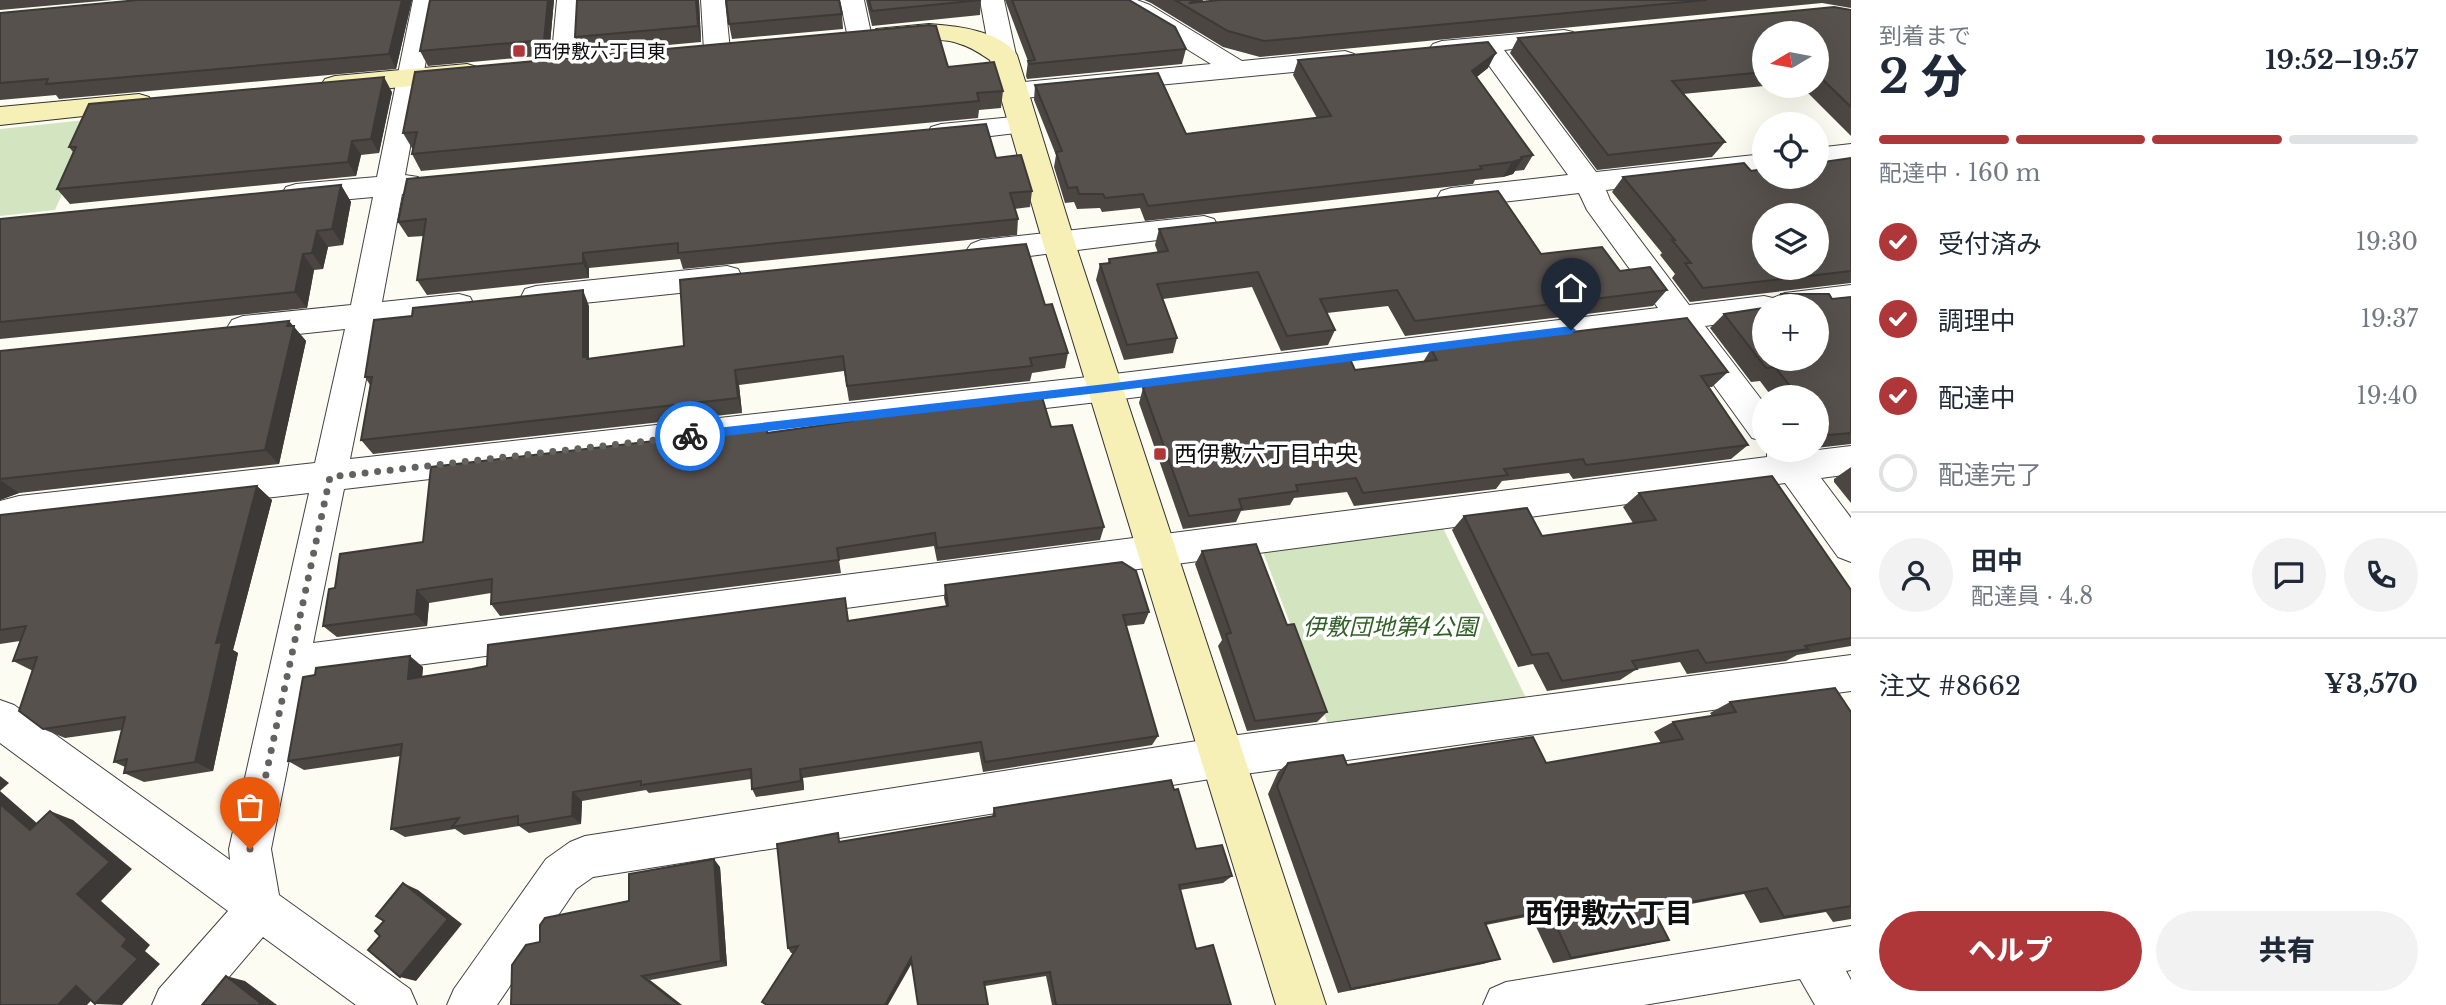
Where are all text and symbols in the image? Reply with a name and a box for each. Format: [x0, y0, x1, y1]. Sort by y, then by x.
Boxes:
north arrow [1752, 21, 1829, 98]
map controls [1752, 21, 1829, 462]
text: 到着まで [1879, 22, 1971, 50]
place label: 西伊敷六丁目東 [533, 40, 666, 63]
marker: 西伊敷六丁目東 [511, 43, 527, 59]
text: 19:52–19:57 [2265, 44, 2418, 76]
text: 2 分 [1879, 48, 1967, 105]
button: locate [1752, 112, 1829, 189]
text: 配達中 · 160 m [1879, 159, 2041, 187]
button: layers [1752, 203, 1829, 280]
icon: check [1879, 223, 1917, 261]
text: 受付済み [1938, 228, 2042, 260]
text: 19:30 [2356, 228, 2418, 256]
pin [1541, 258, 1601, 330]
icon: home [1552, 269, 1590, 307]
button: + [1752, 294, 1829, 371]
icon: check [1879, 300, 1917, 338]
text: 調理中 [1938, 305, 2016, 337]
text: 19:37 [2361, 305, 2418, 333]
icon: check [1879, 377, 1917, 415]
text: 配達中 [1938, 382, 2016, 414]
text: 19:40 [2357, 382, 2418, 410]
button: − [1752, 385, 1829, 462]
courier [655, 401, 725, 471]
icon: bike [671, 417, 709, 455]
place label: 西伊敷六丁目中央 [1174, 440, 1358, 468]
marker: 西伊敷六丁目中央 [1152, 446, 1168, 462]
text: 配達完了 [1938, 459, 2042, 491]
button: person [1879, 538, 1953, 612]
button: chat [2252, 538, 2326, 612]
button: phone [2344, 538, 2418, 612]
text: 田中 [1971, 545, 2023, 577]
text: 配達員 · 4.8 [1971, 582, 2093, 610]
park label: 伊敷団地第4公園 [1303, 613, 1480, 641]
text: ¥3,570 [2324, 668, 2418, 700]
text: 注文 #8662 [1879, 670, 2021, 702]
pin [220, 777, 280, 849]
icon: bag [231, 788, 269, 826]
district label: 西伊敷六丁目 [1525, 896, 1693, 931]
button: ヘルプ [1879, 911, 2142, 991]
button: 共有 [2156, 911, 2418, 991]

